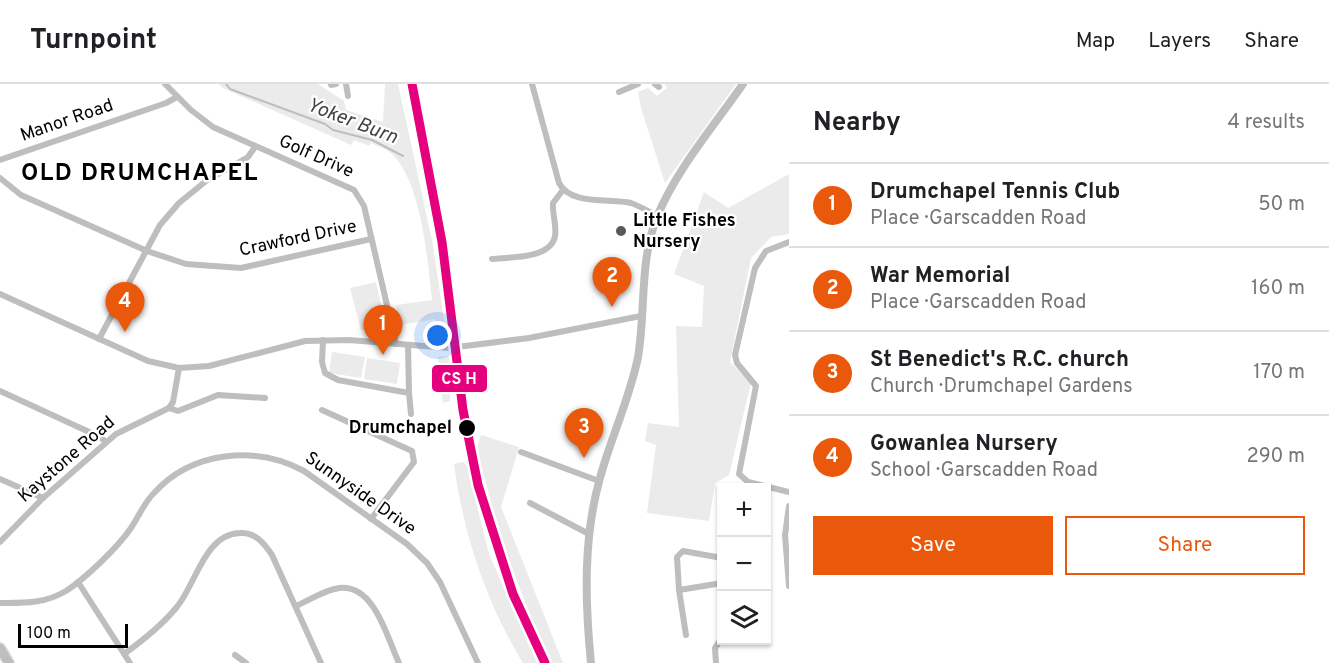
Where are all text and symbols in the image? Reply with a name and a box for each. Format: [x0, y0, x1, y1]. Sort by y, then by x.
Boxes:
text: Turnpoint [30, 23, 157, 59]
text: Map [1076, 28, 1115, 55]
text: Layers [1148, 28, 1211, 55]
text: Share [1244, 28, 1299, 55]
water label: Yoker Burn [303, 93, 401, 151]
street label: Manor Road [17, 94, 117, 148]
text: Nearby [813, 107, 901, 140]
text: 4 results [1228, 110, 1305, 136]
street label: Golf Drive [275, 130, 357, 184]
district label: OLD DRUMCHAPEL [21, 159, 259, 189]
text: Drumchapel Tennis Club [870, 179, 1120, 206]
text: 1 [829, 192, 837, 218]
text: 50 m [1258, 192, 1305, 218]
text: Place · Garscadden Road [870, 206, 1087, 232]
place label: Little Fishes Nursery [633, 210, 736, 254]
street label: Crawford Drive [237, 215, 359, 263]
marker: Little Fishes Nursery [614, 224, 628, 238]
pin: 2 [592, 258, 632, 307]
text: War Memorial [870, 263, 1010, 290]
text: 2 [826, 276, 839, 302]
text: 160 m [1251, 276, 1305, 302]
pin: 4 [106, 282, 144, 332]
text: Place · Garscadden Road [870, 290, 1087, 316]
pin: 1 [364, 306, 403, 355]
your location [423, 321, 452, 350]
text: St Benedict's R.C. church [870, 347, 1129, 374]
text: 3 [827, 360, 839, 386]
text: 170 m [1253, 360, 1305, 386]
line badge: CS H [431, 364, 488, 393]
text: CS H [441, 370, 477, 390]
text: Church · Drumchapel Gardens [870, 374, 1133, 400]
pin: 3 [564, 408, 604, 458]
street label: Kaystone Road [14, 412, 120, 508]
place label: Drumchapel [349, 417, 452, 440]
marker: Drumchapel [457, 418, 477, 438]
text: Gowanlea Nursery [870, 431, 1058, 458]
text: 4 [826, 444, 839, 470]
text: 290 m [1247, 444, 1305, 470]
street label: Sunnyside Drive [300, 447, 420, 541]
text: School · Garscadden Road [870, 458, 1098, 484]
map controls [717, 483, 771, 645]
button: + [717, 483, 771, 537]
button: Save [813, 516, 1053, 575]
button: Share [1065, 516, 1305, 575]
button: − [717, 537, 771, 591]
button: layers [717, 591, 771, 645]
scale bar [18, 621, 128, 648]
text: 100 m [27, 624, 71, 644]

